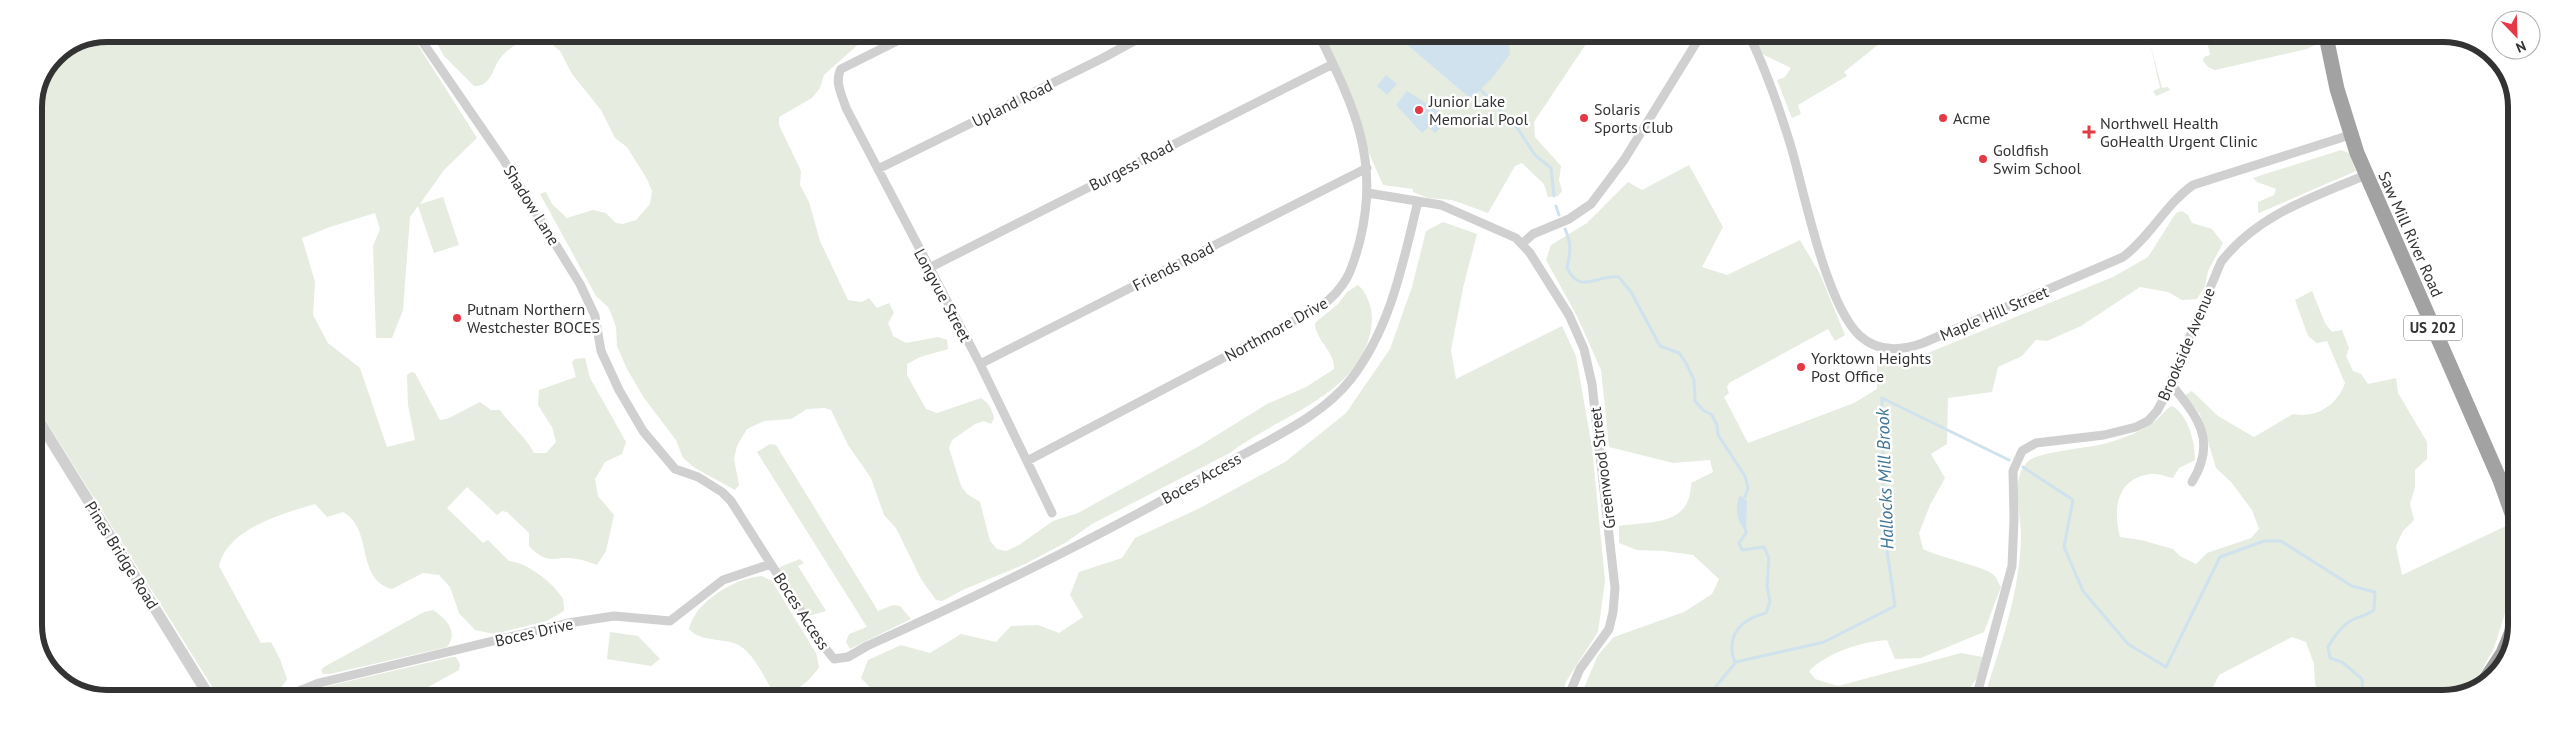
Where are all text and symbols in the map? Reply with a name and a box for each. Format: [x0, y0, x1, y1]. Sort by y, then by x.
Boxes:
north arrow [2491, 10, 2541, 60]
text: N [2513, 37, 2529, 57]
street label: Upland Road [968, 75, 1056, 131]
place label: Junior Lake Memorial Pool [1428, 91, 1528, 129]
place label: Solaris Sports Club [1594, 99, 1673, 137]
marker: Junior Lake Memorial Pool [1413, 104, 1425, 116]
place label: Acme [1953, 108, 1991, 128]
marker: Solaris Sports Club [1578, 112, 1590, 124]
marker: Acme [1937, 112, 1949, 124]
place label: Northwell Health GoHealth Urgent Clinic [2100, 113, 2258, 151]
marker: Northwell Health GoHealth Urgent Clinic [2082, 125, 2096, 139]
street label: Burgess Road [1086, 135, 1176, 195]
place label: Goldfish Swim School [1993, 140, 2081, 178]
marker: Goldfish Swim School [1977, 153, 1989, 165]
street label: Shadow Lane [500, 161, 564, 249]
street label: Saw Mill River Road [2374, 168, 2448, 300]
street label: Friends Road [1129, 237, 1217, 295]
street label: Longvue Street [910, 245, 976, 346]
street label: Maple Hill Street [1937, 281, 2052, 345]
street label: Brookside Avenue [2153, 284, 2219, 404]
street label: Northmore Drive [1221, 292, 1331, 366]
place label: Putnam Northern Westchester BOCES [467, 299, 600, 337]
marker: Putnam Northern Westchester BOCES [451, 312, 463, 324]
road number: US 202 [2404, 316, 2462, 340]
place label: Yorktown Heights Post Office [1811, 348, 1932, 386]
marker: Yorktown Heights Post Office [1795, 361, 1807, 373]
street label: Greenwood Street [1585, 405, 1619, 530]
water label: Hallocks Mill Brook [1871, 407, 1898, 550]
street label: Boces Access [1158, 448, 1244, 508]
street label: Pines Bridge Road [81, 497, 163, 613]
street label: Boces Access [770, 569, 834, 654]
street label: Boces Drive [493, 613, 575, 651]

